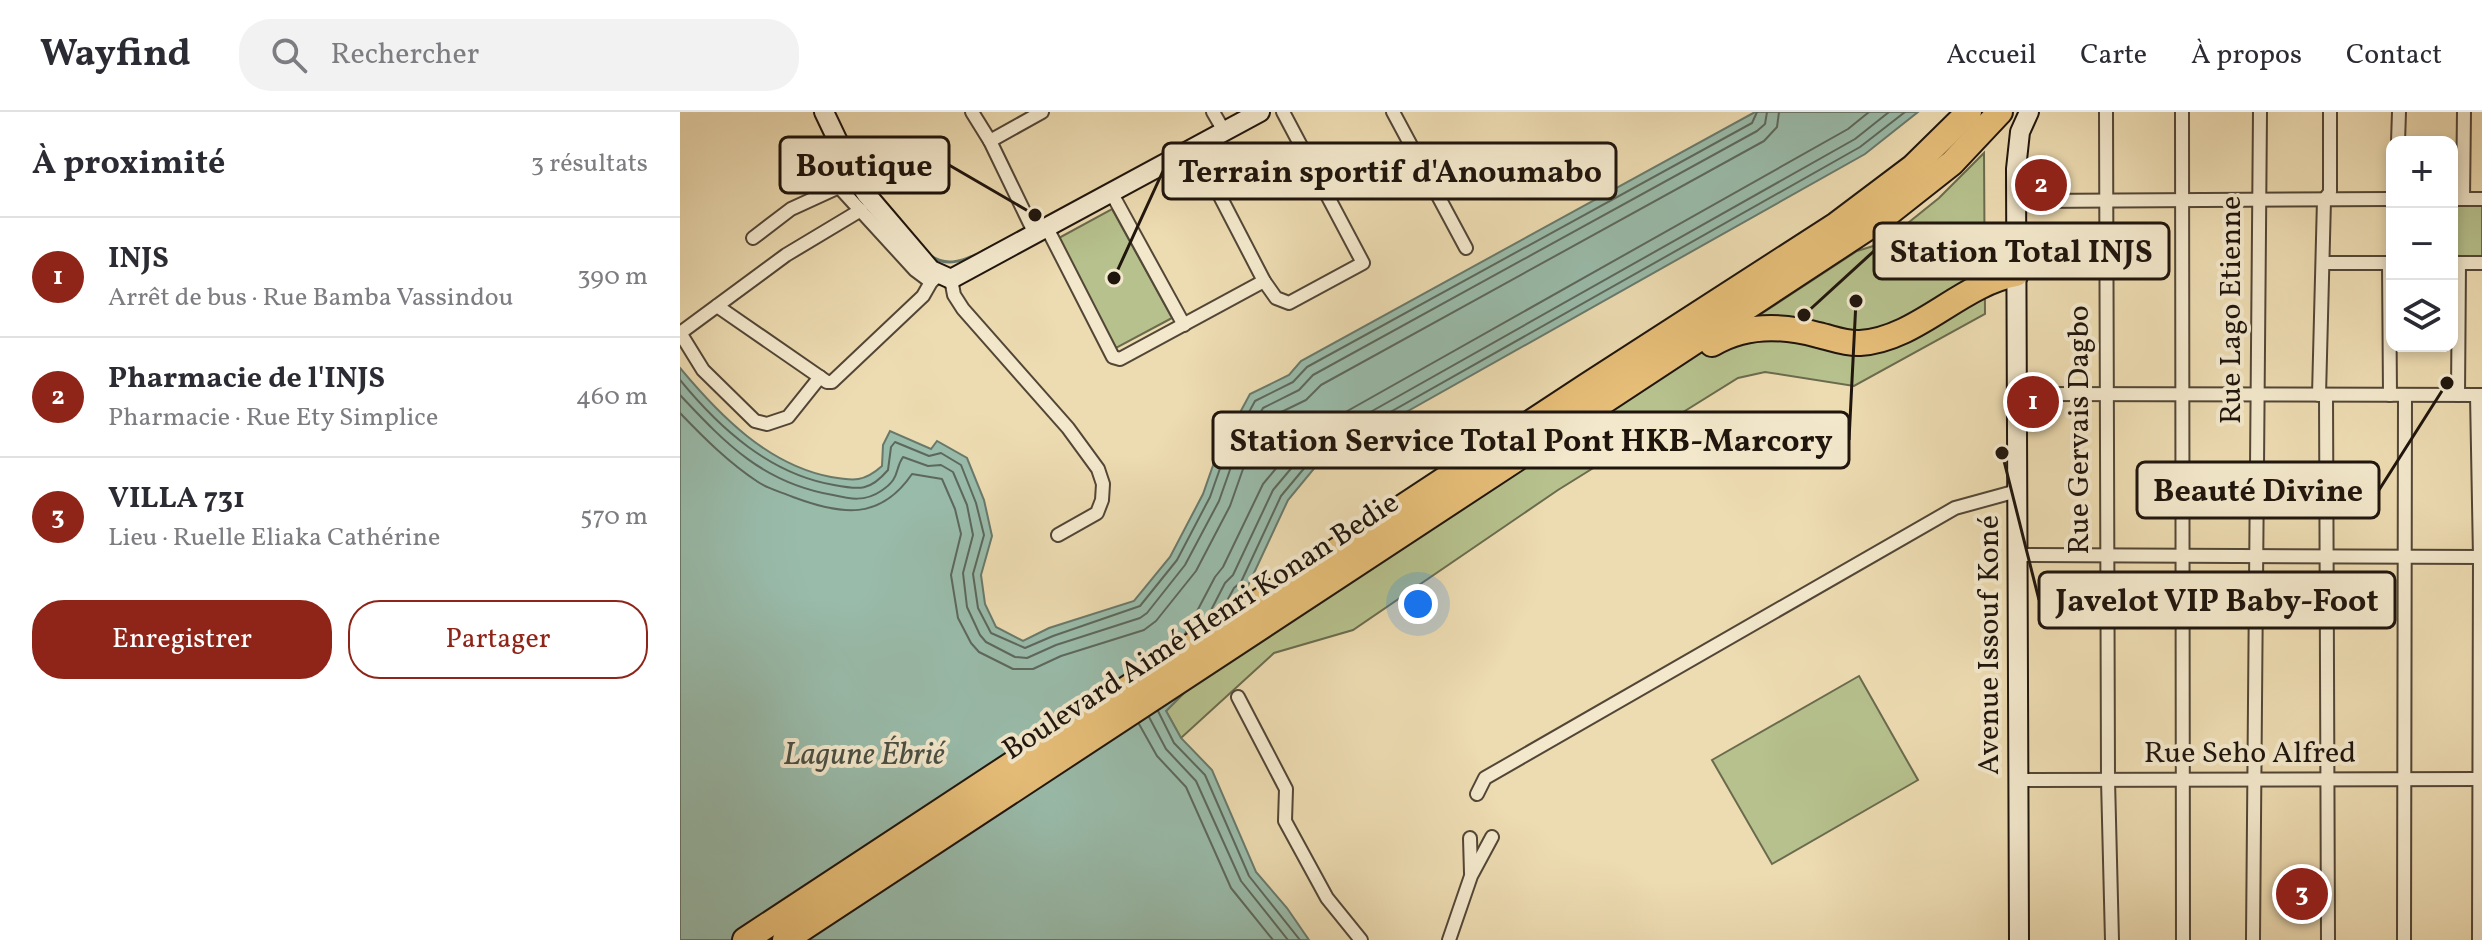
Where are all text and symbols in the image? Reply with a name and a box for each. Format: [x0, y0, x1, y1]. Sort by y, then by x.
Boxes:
search box [239, 19, 799, 91]
text: Wayfind [40, 29, 191, 82]
icon: search [267, 33, 311, 77]
text: Rechercher [331, 34, 479, 76]
text: Accueil [1946, 36, 2036, 75]
text: Carte [2080, 36, 2147, 75]
text: À propos [2191, 36, 2302, 75]
text: Contact [2346, 36, 2442, 75]
map controls [2386, 136, 2458, 352]
button: + [2386, 136, 2458, 208]
callout: Boutique [780, 137, 949, 193]
text: À proximité [32, 141, 225, 188]
callout: Terrain sportif d'Anoumabo [1163, 143, 1616, 199]
text: 3 résultats [531, 146, 648, 182]
text: Boutique [795, 146, 933, 190]
text: Terrain sportif d'Anoumabo [1178, 152, 1602, 196]
pin: 2 [2015, 155, 2067, 215]
street label: Rue Lago Etienne [2211, 196, 2253, 424]
button: − [2386, 208, 2458, 280]
callout: Station Total INJS [1874, 223, 2169, 279]
text: Station Total INJS [1889, 232, 2153, 276]
text: INJS [108, 238, 169, 280]
text: 1 [53, 259, 63, 295]
text: 390 m [577, 259, 648, 295]
text: Arrêt de bus · Rue Bamba Vassindou [108, 280, 513, 316]
button: layers [2386, 280, 2458, 352]
street label: Rue Gervais Dagbo [2059, 305, 2101, 555]
text: Pharmacie de l'INJS [108, 358, 385, 400]
pin: 1 [2007, 372, 2059, 432]
text: 2 [51, 379, 65, 415]
text: 460 m [576, 379, 648, 415]
text: Pharmacie · Rue Ety Simplice [108, 400, 438, 436]
callout: Station Service Total Pont HKB-Marcory [1213, 412, 1849, 468]
text: Station Service Total Pont HKB-Marcory [1229, 421, 1833, 465]
callout: Beauté Divine [2137, 462, 2379, 518]
text: Beauté Divine [2153, 471, 2363, 515]
text: VILLA 731 [108, 478, 245, 520]
street label: Boulevard Aimé Henri Konan Bedie [995, 483, 1407, 771]
text: 3 [51, 499, 65, 535]
text: 570 m [580, 499, 648, 535]
street label: Avenue Issouf Koné [1969, 515, 2011, 775]
text: Lieu · Ruelle Eliaka Cathérine [108, 520, 440, 556]
callout: Javelot VIP Baby-Foot [2039, 572, 2395, 628]
text: Javelot VIP Baby-Foot [2055, 581, 2378, 625]
your location [1398, 584, 1438, 624]
button: Enregistrer [32, 600, 332, 679]
button: Partager [348, 600, 648, 679]
street label: Rue Seho Alfred [2144, 733, 2356, 775]
water label: Lagune Ébrié [783, 734, 947, 778]
pin: 3 [2276, 864, 2328, 924]

